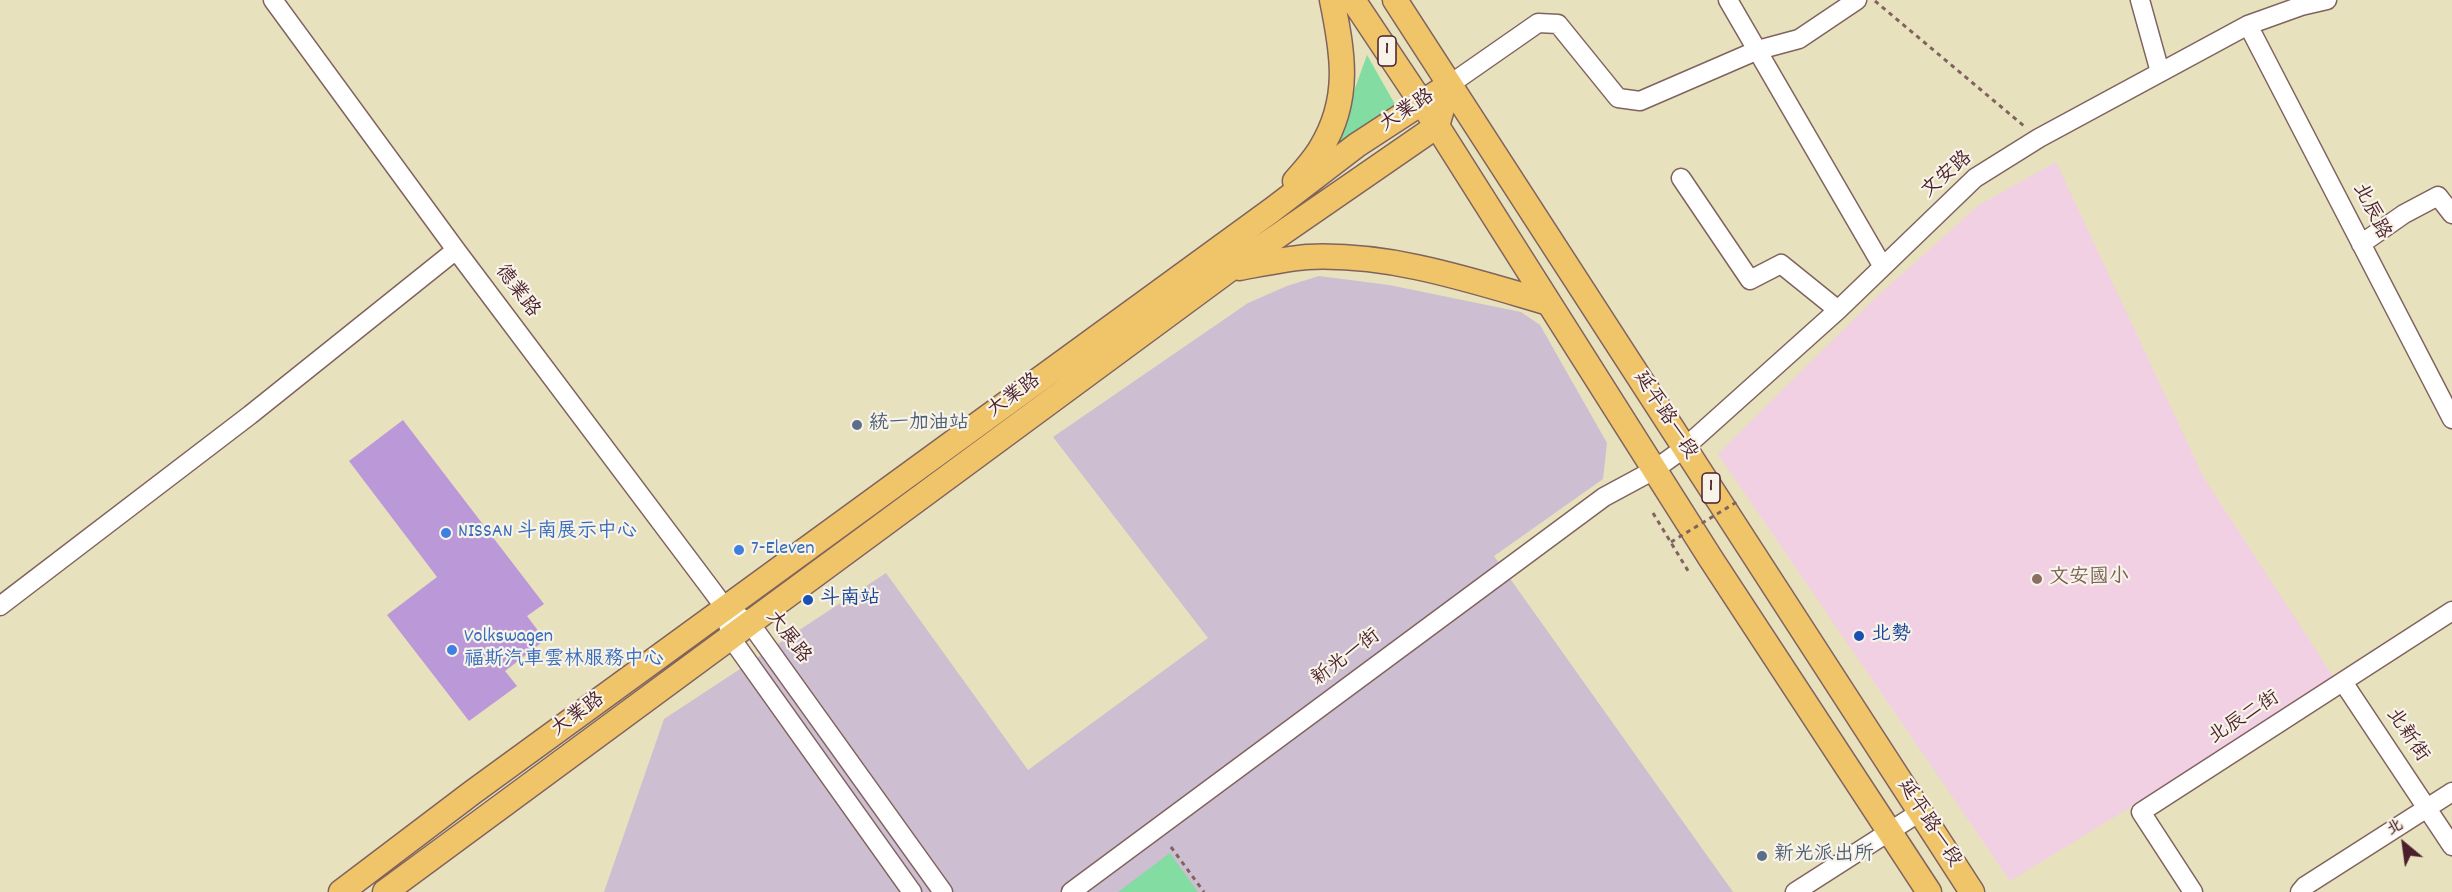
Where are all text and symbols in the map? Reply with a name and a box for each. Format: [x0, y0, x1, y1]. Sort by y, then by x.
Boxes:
road number: 1 [1378, 36, 1396, 66]
street label: 大業路 [1376, 86, 1440, 138]
street label: 文安路 [1917, 147, 1979, 205]
street label: 北辰路 [2346, 180, 2394, 244]
street label: 德業路 [488, 261, 544, 323]
street label: 延平路一段 [1627, 368, 1701, 464]
street label: 大業路 [984, 370, 1046, 424]
place label: 統一加油站 [869, 413, 969, 437]
marker: 統一加油站 [850, 418, 864, 432]
road number: 1 [1702, 473, 1720, 503]
place label: NISSAN 斗南展示中心 [458, 521, 637, 545]
marker: NISSAN 斗南展示中心 [439, 526, 453, 540]
place label: 7-Eleven [751, 538, 815, 562]
marker: 7-Eleven [732, 543, 746, 557]
place label: 文安國小 [2049, 567, 2129, 591]
marker: 文安國小 [2030, 572, 2044, 586]
place label: 斗南站 [820, 588, 880, 612]
marker: 斗南站 [801, 593, 815, 607]
street label: 大展路 [759, 607, 815, 669]
place label: 北勢 [1871, 624, 1911, 648]
street label: 新光一街 [1308, 625, 1386, 693]
place label: Volkswagen 福斯汽車雲林服務中心 [464, 626, 664, 673]
marker: 北勢 [1852, 629, 1866, 643]
marker: Volkswagen 福斯汽車雲林服務中心 [445, 643, 459, 657]
street label: 北辰二街 [2205, 687, 2285, 751]
street label: 大業路 [548, 689, 610, 743]
street label: 北新街 [2379, 704, 2433, 768]
street label: 延平路一段 [1891, 776, 1965, 872]
north arrow [2374, 814, 2434, 874]
text: 北 [2382, 814, 2408, 842]
place label: 新光派出所 [1774, 844, 1874, 868]
marker: 新光派出所 [1755, 849, 1769, 863]

